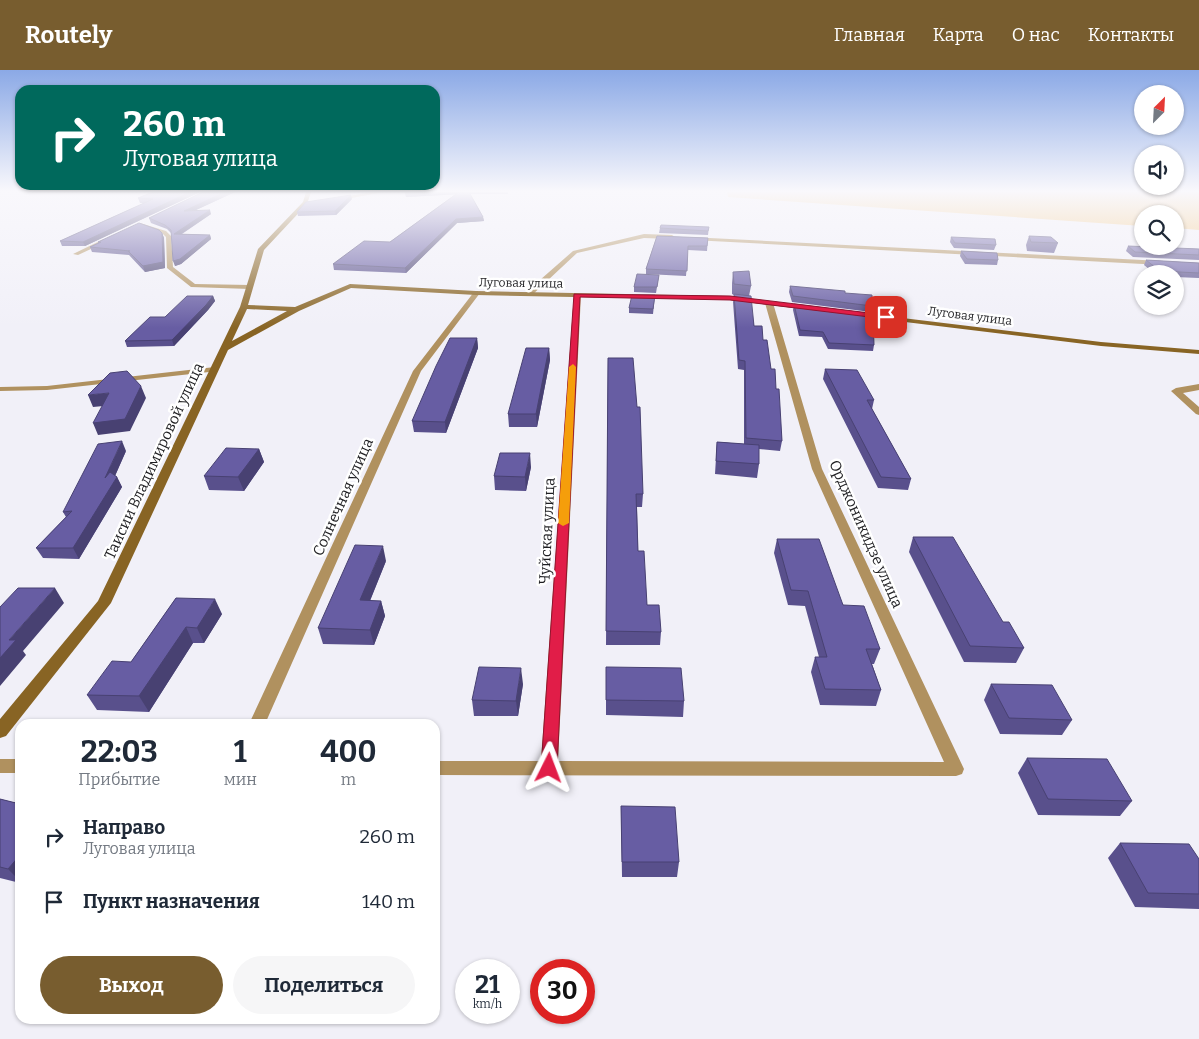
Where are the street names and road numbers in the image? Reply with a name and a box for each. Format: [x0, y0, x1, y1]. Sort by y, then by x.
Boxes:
street label: Луговая улица [479, 275, 564, 291]
street label: Луговая улица [927, 304, 1013, 328]
street label: Таисии Владимировой улица [100, 360, 208, 562]
street label: Солнечная улица [309, 435, 377, 559]
street label: Орджоникидзе улица [825, 457, 907, 611]
street label: Чуйская улица [535, 477, 559, 585]

